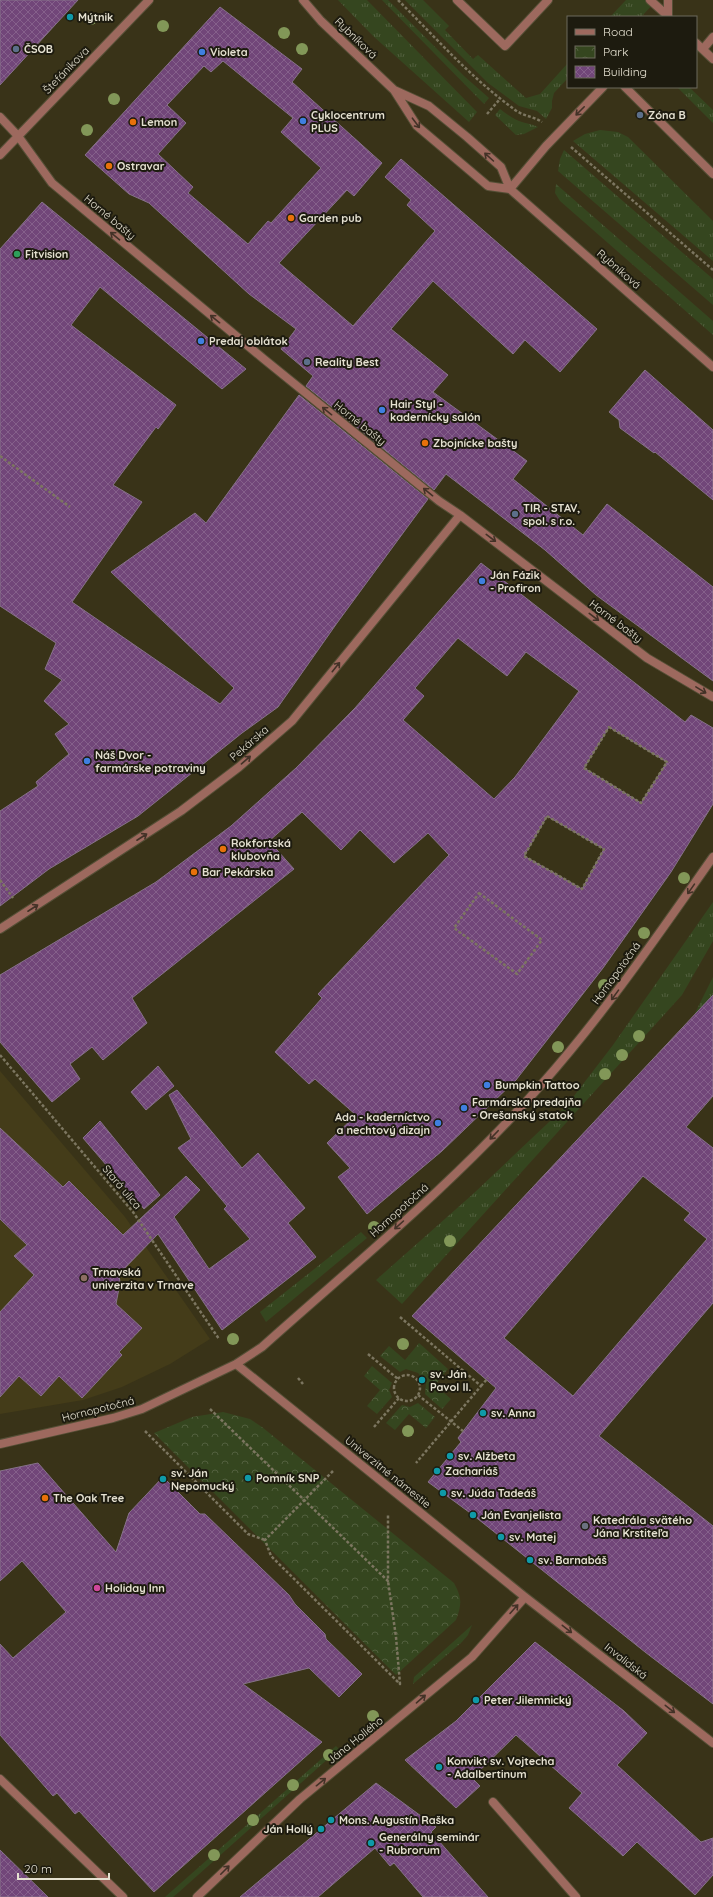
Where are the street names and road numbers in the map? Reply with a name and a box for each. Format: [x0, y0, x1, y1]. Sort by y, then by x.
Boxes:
street label: Rybníková [332, 14, 380, 62]
street label: Štefánikova [40, 44, 92, 96]
street label: Horné bašty [81, 191, 139, 243]
street label: Rybníková [594, 246, 644, 292]
street label: Horné bašty [331, 398, 389, 448]
street label: Horné bašty [587, 596, 645, 646]
street label: Pekárska [227, 722, 271, 764]
street label: Hornopotočná [589, 939, 643, 1007]
street label: Stará ulica [99, 1162, 145, 1212]
street label: Hornopotočná [367, 1180, 431, 1240]
street label: Hornopotočná [60, 1393, 136, 1425]
street label: Univerzitné námestie [342, 1433, 434, 1511]
street label: Invalidská [602, 1640, 650, 1682]
street label: Jána Hollého [324, 1713, 386, 1767]

